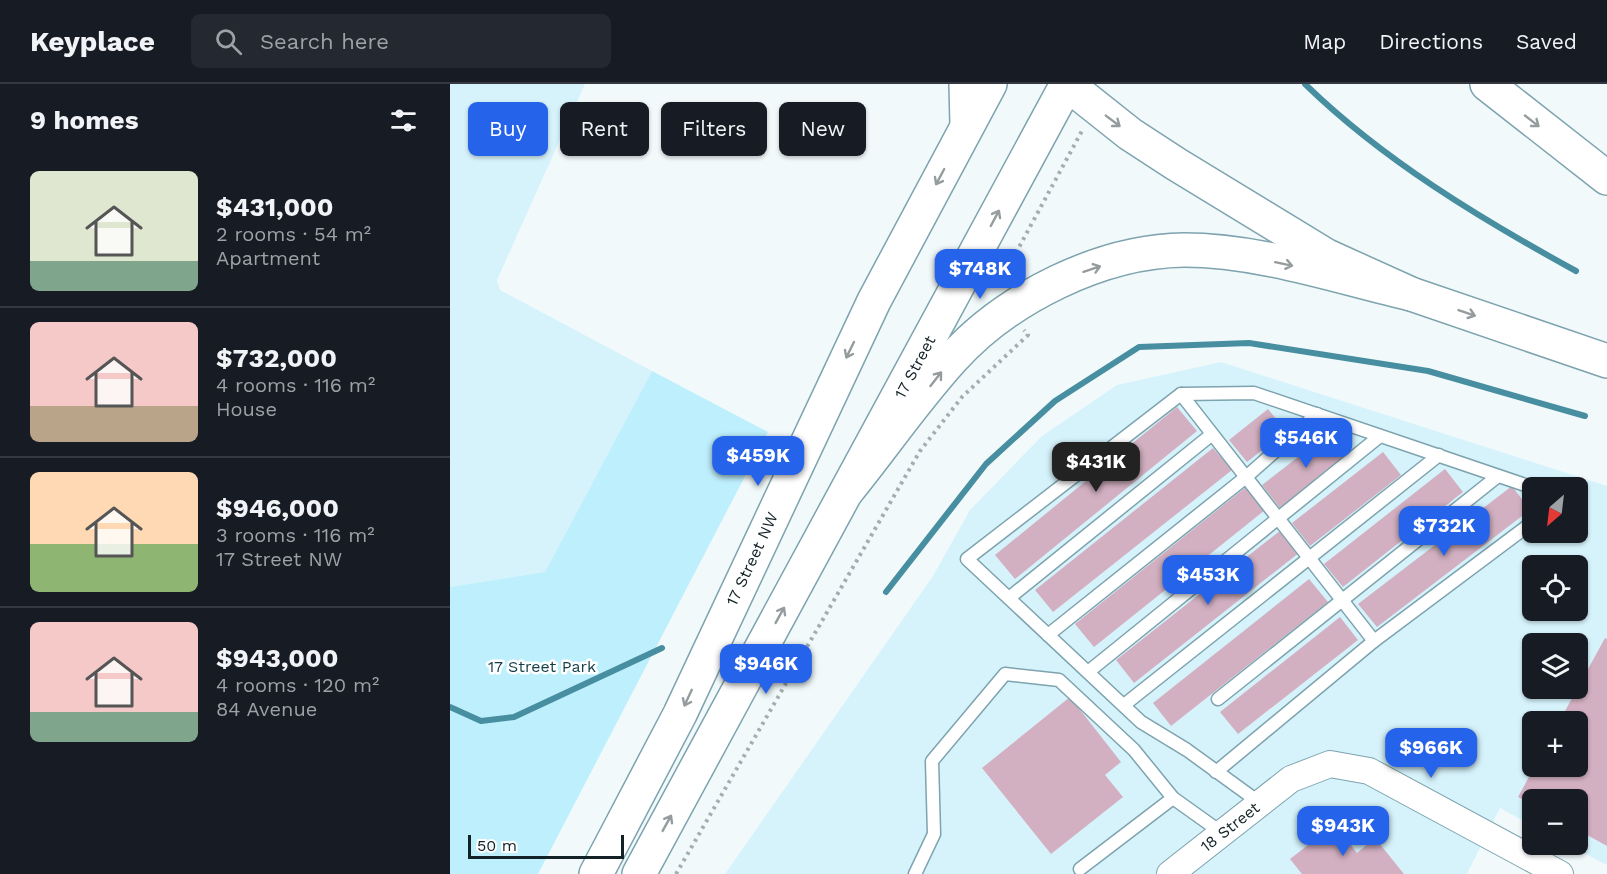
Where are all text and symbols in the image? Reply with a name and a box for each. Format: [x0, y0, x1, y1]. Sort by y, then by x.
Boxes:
search box [191, 14, 611, 68]
text: Keyplace [30, 25, 155, 58]
icon: search [212, 25, 245, 58]
text: Search here [260, 29, 389, 54]
text: Map [1303, 29, 1346, 54]
text: Directions [1379, 29, 1483, 54]
text: Saved [1516, 29, 1577, 54]
chip: Buy [468, 102, 548, 156]
chip: Rent [560, 102, 649, 156]
chip: Filters [661, 102, 767, 156]
chip: New [779, 102, 866, 156]
icon: filters [387, 104, 420, 137]
text: 9 homes [30, 105, 139, 135]
one-way arrow [1105, 114, 1121, 127]
one-way arrow [1524, 114, 1540, 127]
one-way arrow [934, 167, 945, 185]
text: $431,000 [216, 192, 334, 222]
icon: home [78, 195, 150, 267]
one-way arrow [989, 210, 1001, 227]
text: 2 rooms · 54 m² [216, 222, 371, 246]
text: Apartment [216, 246, 320, 270]
pin: $748K [938, 249, 1022, 300]
text: $748K [949, 256, 1011, 280]
one-way arrow [1274, 259, 1293, 270]
one-way arrow [1083, 263, 1102, 274]
one-way arrow [1457, 309, 1476, 320]
street label: 17 Street [891, 332, 940, 402]
one-way arrow [844, 340, 856, 358]
text: $732,000 [216, 343, 337, 373]
icon: home [78, 346, 150, 418]
one-way arrow [929, 372, 942, 388]
text: 4 rooms · 116 m² [216, 373, 375, 397]
text: House [216, 397, 277, 421]
pin: $546K [1264, 418, 1348, 469]
text: $546K [1274, 425, 1338, 449]
pin: $459K [716, 436, 800, 487]
pin: $431K [1054, 442, 1138, 493]
text: $459K [726, 443, 790, 467]
text: $431K [1066, 449, 1126, 473]
north arrow [1522, 477, 1588, 543]
map controls [1522, 477, 1588, 855]
text: $946,000 [216, 493, 339, 523]
icon: home [78, 496, 150, 568]
pin: $732K [1402, 506, 1486, 557]
street label: 17 Street NW [722, 509, 782, 609]
text: $732K [1413, 513, 1475, 537]
text: 3 rooms · 116 m² [216, 523, 375, 547]
text: 17 Street NW [216, 547, 342, 571]
pin: $453K [1166, 555, 1250, 606]
button: locate [1522, 555, 1588, 621]
text: $453K [1176, 562, 1240, 586]
one-way arrow [775, 606, 786, 624]
button: layers [1522, 633, 1588, 699]
text: $943,000 [216, 643, 338, 673]
pin: $946K [724, 644, 808, 695]
icon: home [78, 646, 150, 718]
text: $946K [734, 651, 798, 675]
park label: 17 Street Park [488, 657, 596, 676]
text: 4 rooms · 120 m² [216, 673, 379, 697]
one-way arrow [682, 688, 694, 706]
text: 84 Avenue [216, 697, 317, 721]
button: + [1522, 711, 1588, 777]
pin: $966K [1389, 728, 1473, 779]
text: $966K [1399, 735, 1463, 759]
button: − [1522, 789, 1588, 855]
street label: 18 Street [1197, 798, 1264, 856]
pin: $943K [1301, 806, 1385, 857]
text: $943K [1311, 813, 1375, 837]
one-way arrow [662, 814, 673, 832]
scale bar [468, 832, 624, 860]
text: 50 m [477, 836, 517, 855]

